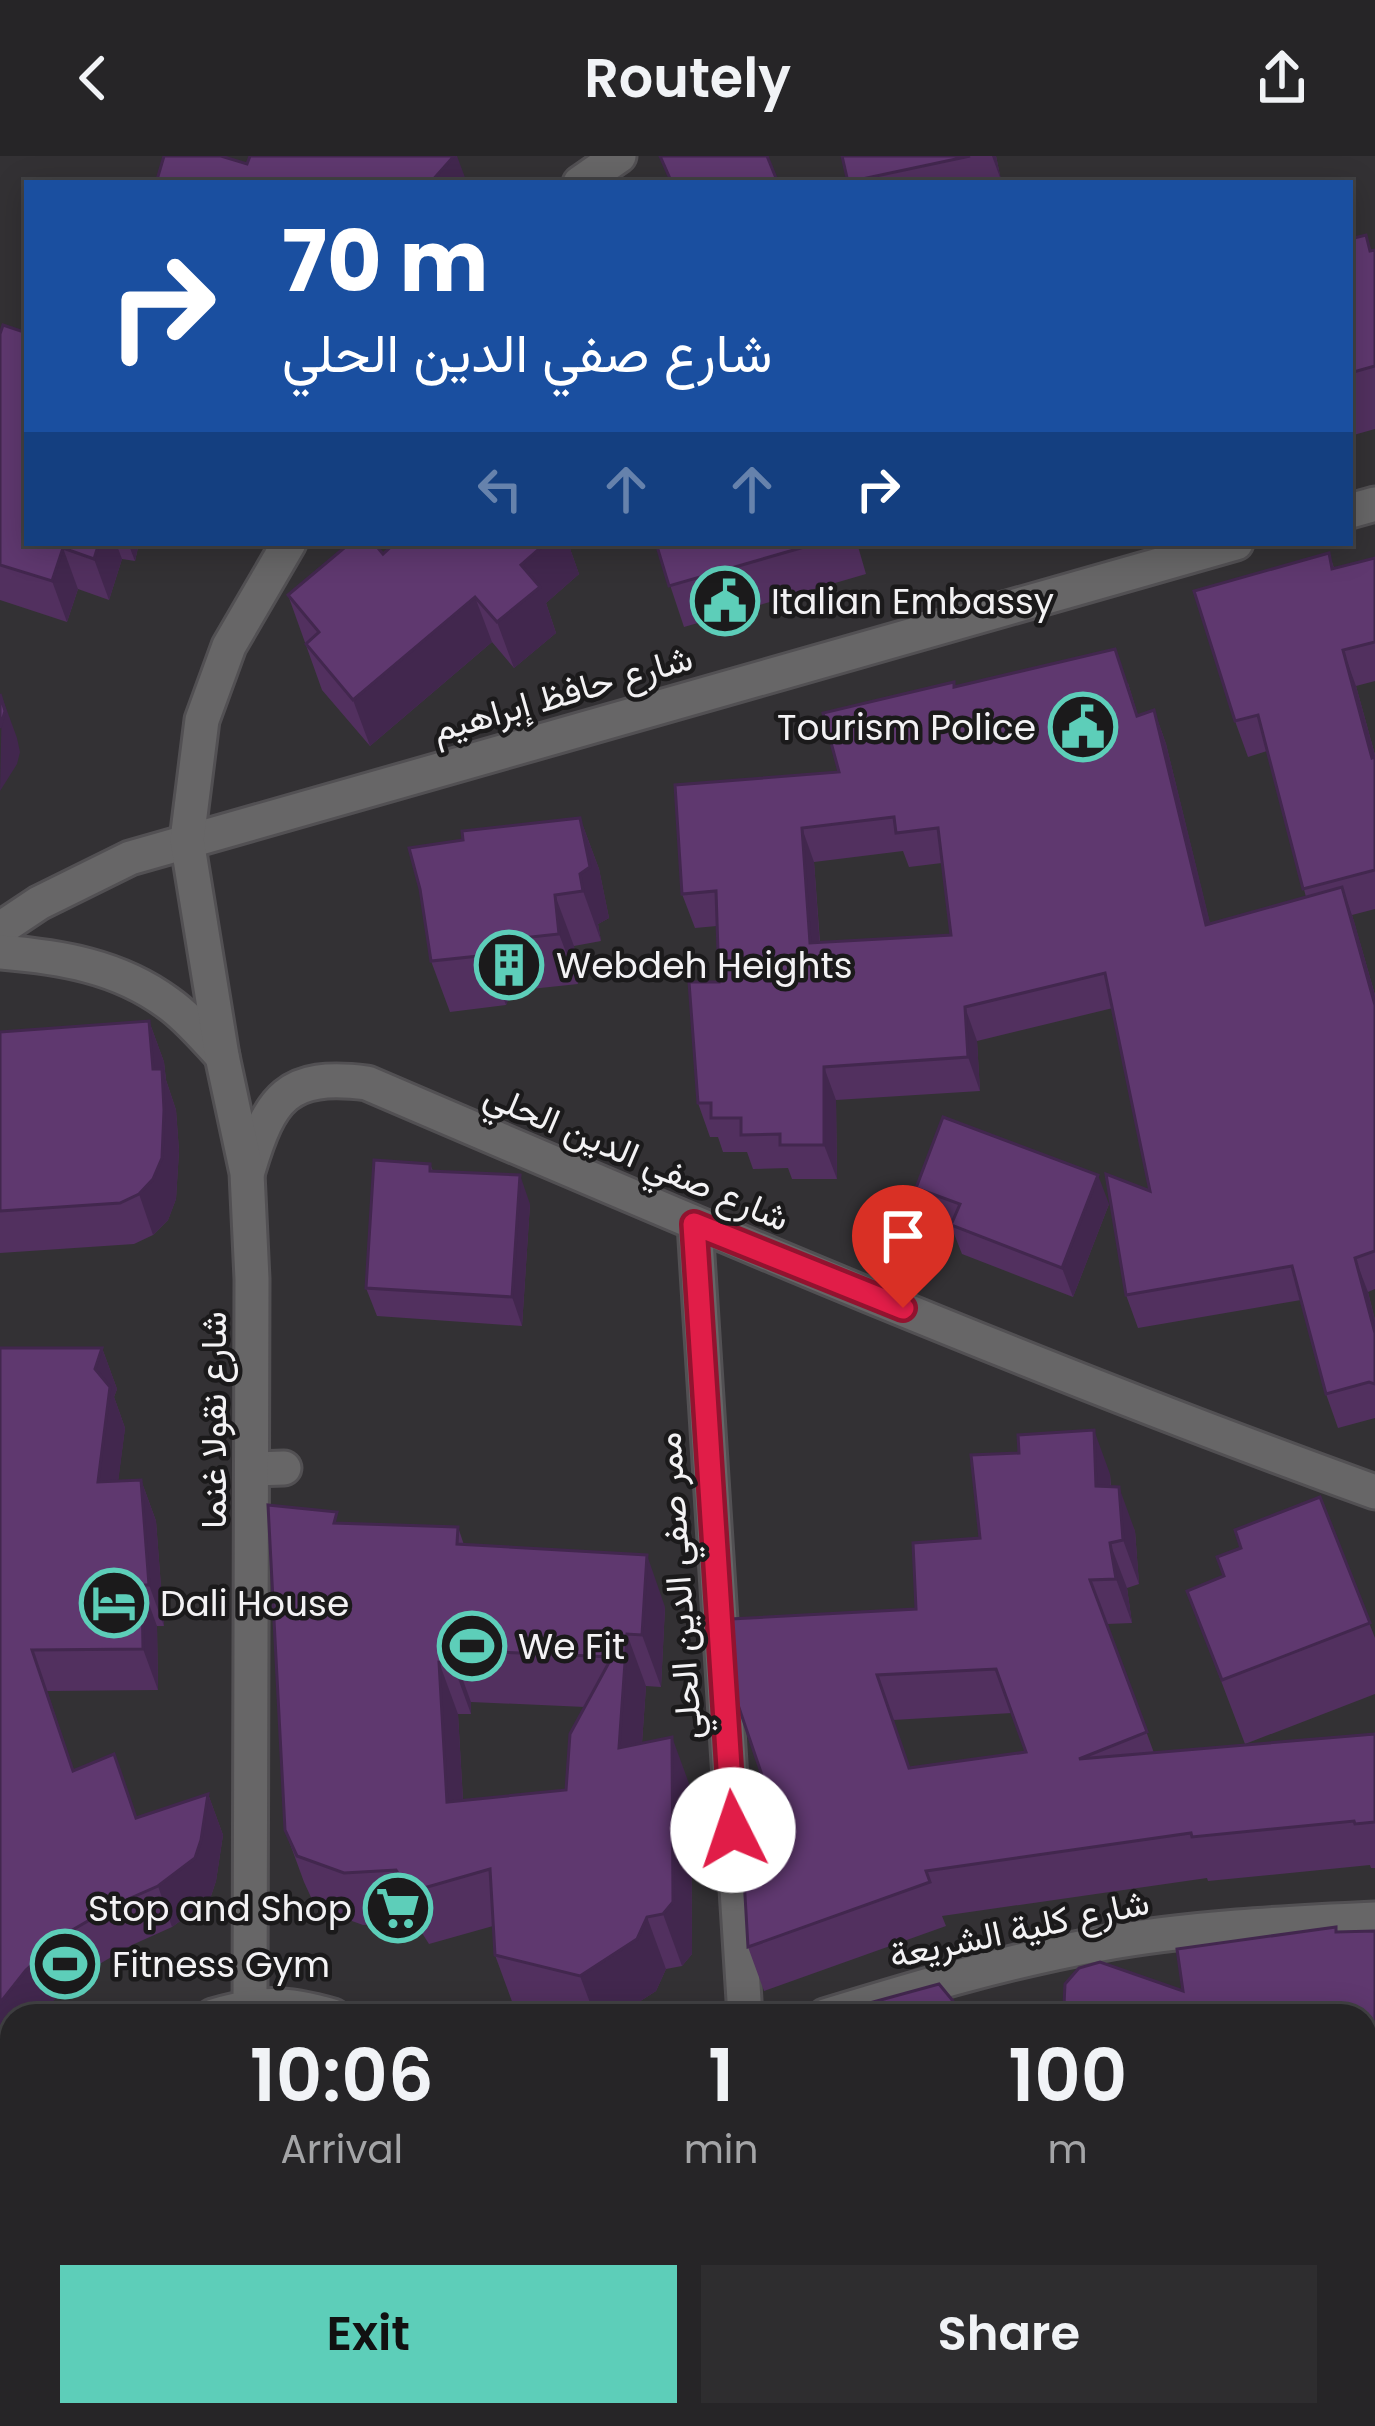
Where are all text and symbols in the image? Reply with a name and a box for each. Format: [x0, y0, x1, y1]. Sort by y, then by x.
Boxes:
text: Routely [584, 40, 791, 116]
icon: back [60, 45, 126, 111]
icon: share [1249, 45, 1315, 111]
text: 70 m [282, 203, 488, 320]
icon: right [84, 228, 240, 384]
text: شارع صفي الدين الحلي [282, 315, 772, 391]
icon: left [467, 456, 533, 522]
icon: ahead [593, 456, 659, 522]
icon: ahead [719, 456, 785, 522]
icon: right [845, 456, 911, 522]
public building icon: Italian Embassy [690, 566, 760, 636]
place label: Italian Embassy [771, 576, 1054, 627]
street label: شارع حافظ إبراهيم [426, 632, 698, 755]
public building icon: Tourism Police [1048, 692, 1118, 762]
place label: Tourism Police [777, 702, 1036, 753]
building icon: Webdeh Heights [474, 930, 544, 1000]
place label: Webdeh Heights [556, 940, 852, 991]
street label: شارع صفي الدين الحلي [475, 1069, 797, 1247]
pin [852, 1185, 954, 1308]
icon: arrive [870, 1203, 936, 1269]
street label: شارع نقولا غنما [188, 1311, 239, 1529]
street label: ممر صفي الدين الحلي [642, 1430, 719, 1742]
hotel icon: Dali House [79, 1568, 149, 1638]
place label: Dali House [160, 1578, 349, 1629]
sports icon: We Fit [437, 1611, 507, 1681]
place label: We Fit [518, 1621, 625, 1672]
position arrow [670, 1767, 796, 1893]
supermarket icon: Stop and Shop [363, 1873, 433, 1943]
street label: شارع كلية الشريعة [885, 1876, 1154, 1981]
place label: Stop and Shop [88, 1883, 352, 1934]
sports icon: Fitness Gym [30, 1929, 100, 1999]
place label: Fitness Gym [112, 1939, 330, 1990]
text: 10:06 [250, 2025, 434, 2126]
text: 1 [708, 2025, 734, 2126]
text: 100 [1008, 2025, 1127, 2126]
text: Arrival [280, 2122, 403, 2177]
text: min [684, 2122, 758, 2177]
text: m [1048, 2122, 1088, 2177]
button: Exit [60, 2265, 677, 2403]
button: Share [701, 2265, 1317, 2403]

